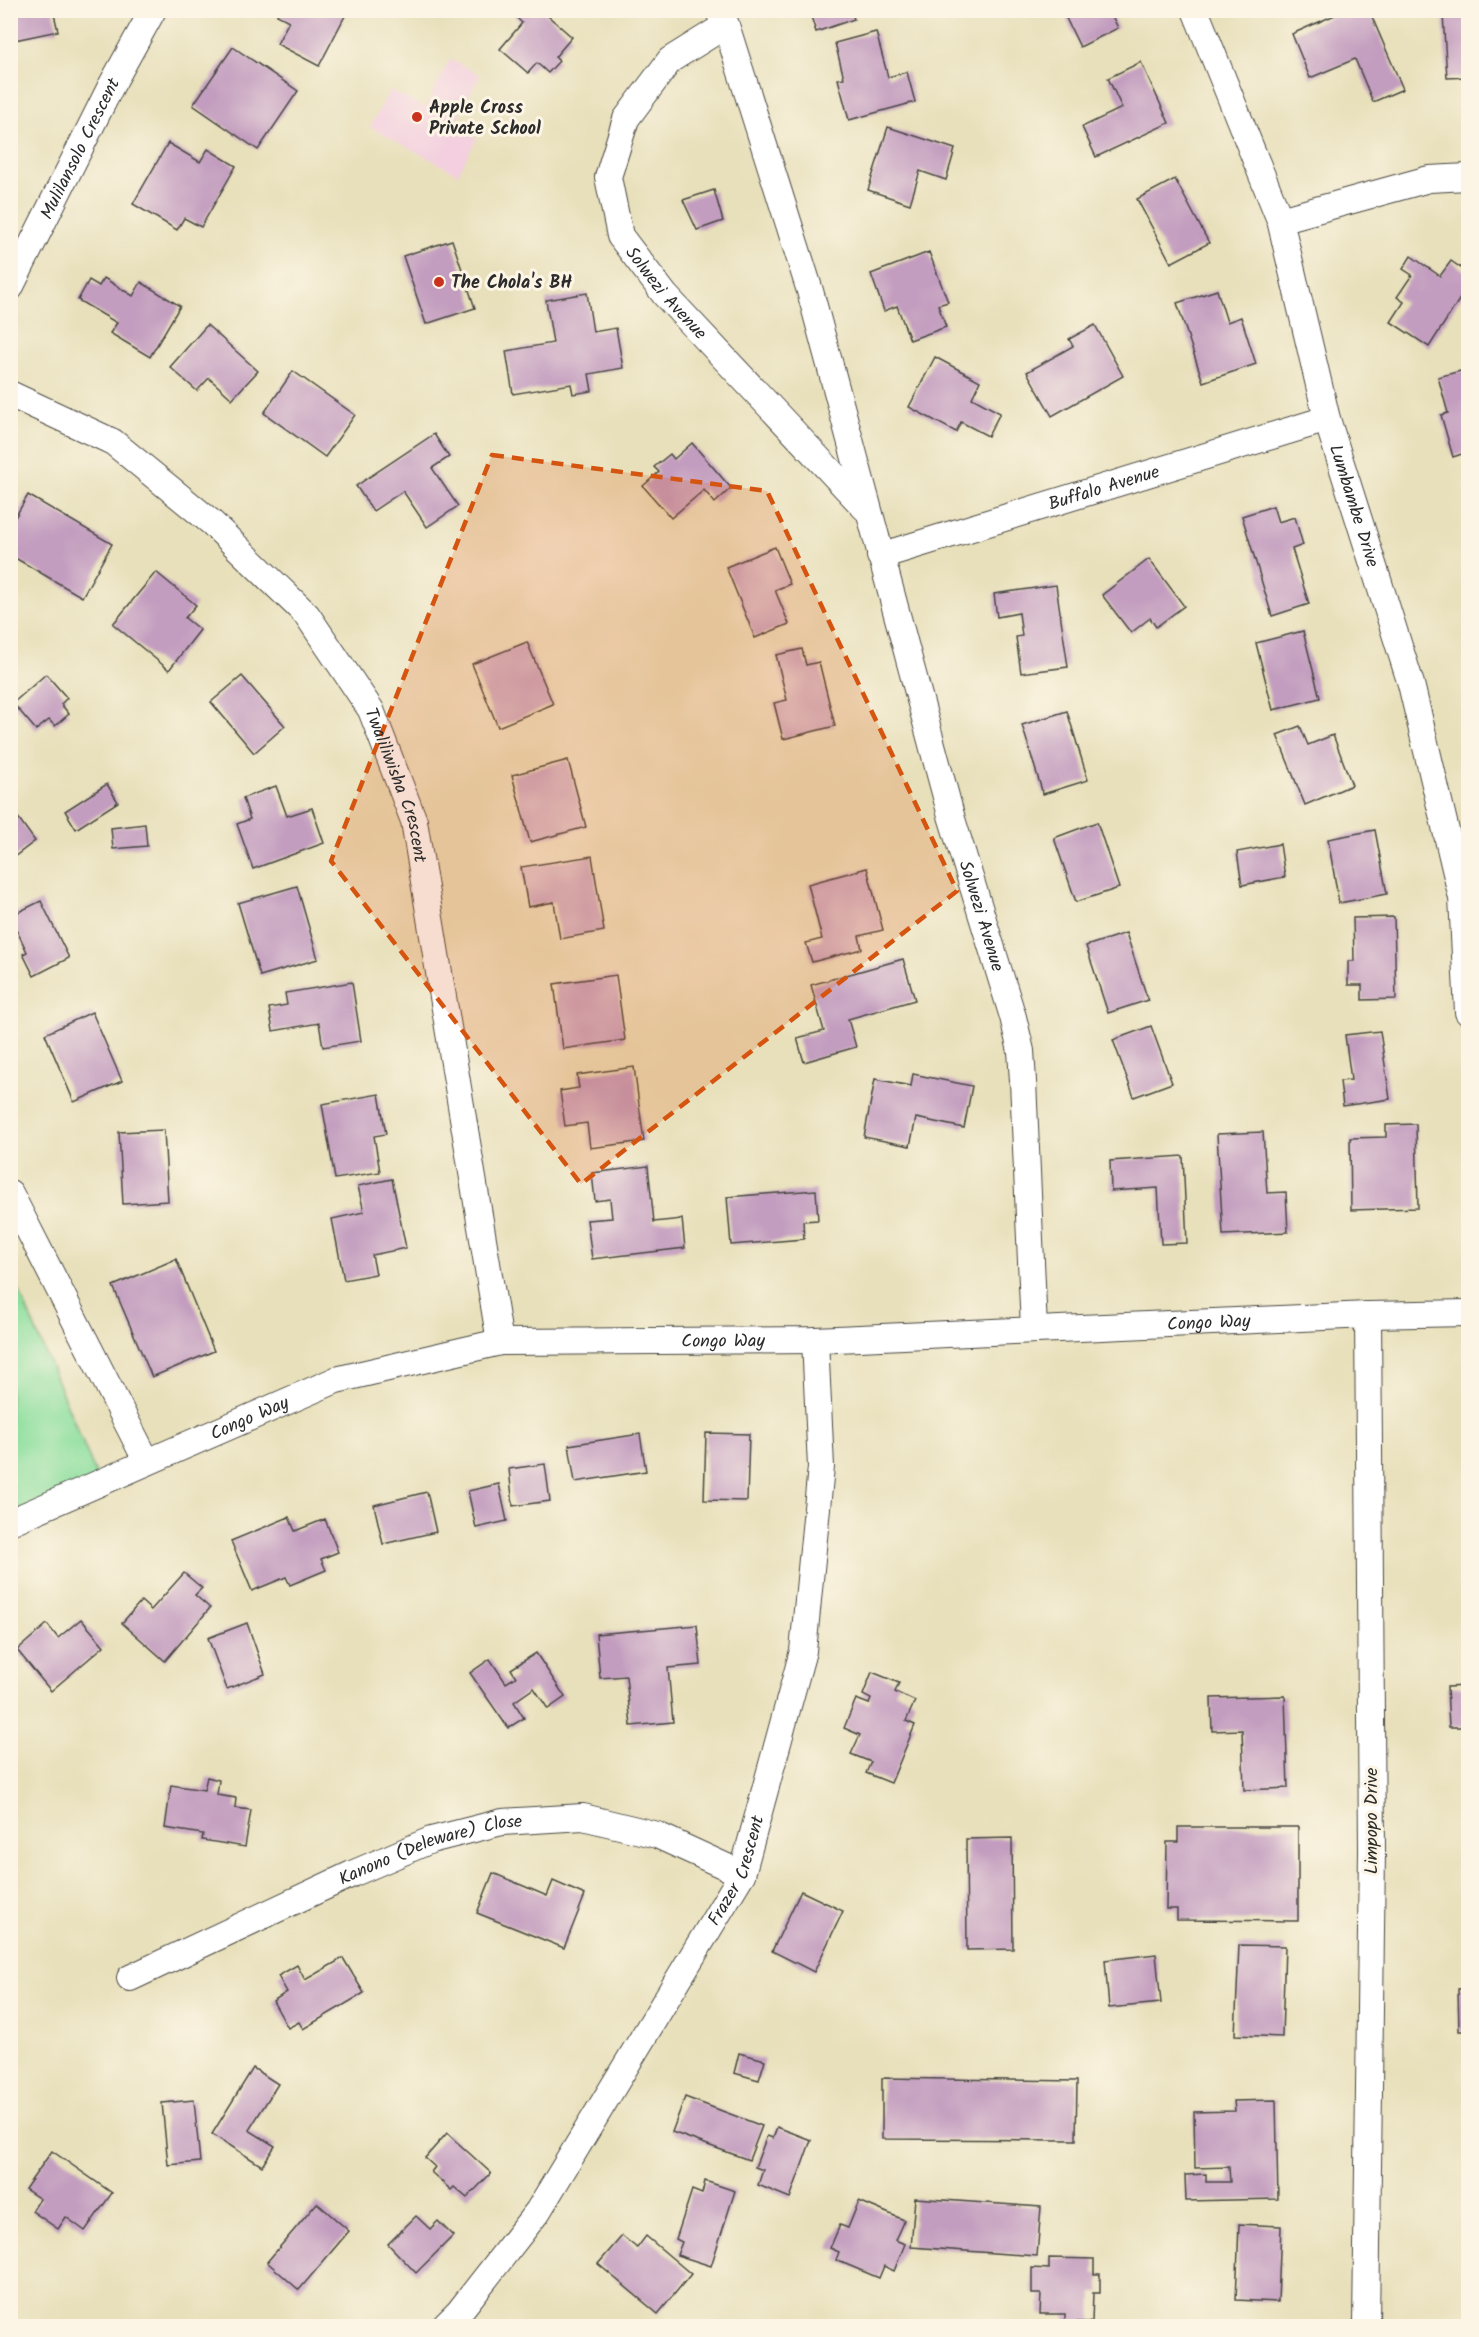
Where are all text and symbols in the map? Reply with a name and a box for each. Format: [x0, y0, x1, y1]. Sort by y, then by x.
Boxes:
street label: Mulilansolo Crescent [33, 72, 129, 225]
place label: Apple Cross Private School [429, 94, 541, 144]
marker: Apple Cross Private School [410, 110, 424, 124]
street label: Solwezi Avenue [617, 241, 713, 347]
place label: The Chola's BH [451, 269, 573, 298]
marker: The Chola's BH [432, 275, 446, 289]
street label: Lumbambe Drive [1320, 441, 1386, 571]
street label: Buffalo Avenue [1045, 458, 1163, 520]
street label: Twaliliwisha Crescent [356, 704, 434, 866]
street label: Solwezi Avenue [950, 857, 1011, 975]
street label: Congo Way [1166, 1307, 1252, 1340]
street label: Congo Way [681, 1327, 765, 1357]
street label: Congo Way [206, 1389, 294, 1449]
street label: Limpopo Drive [1358, 1768, 1387, 1874]
street label: Kanono (Deleware) Close [334, 1808, 523, 1894]
street label: Frazer Crescent [701, 1812, 774, 1932]

